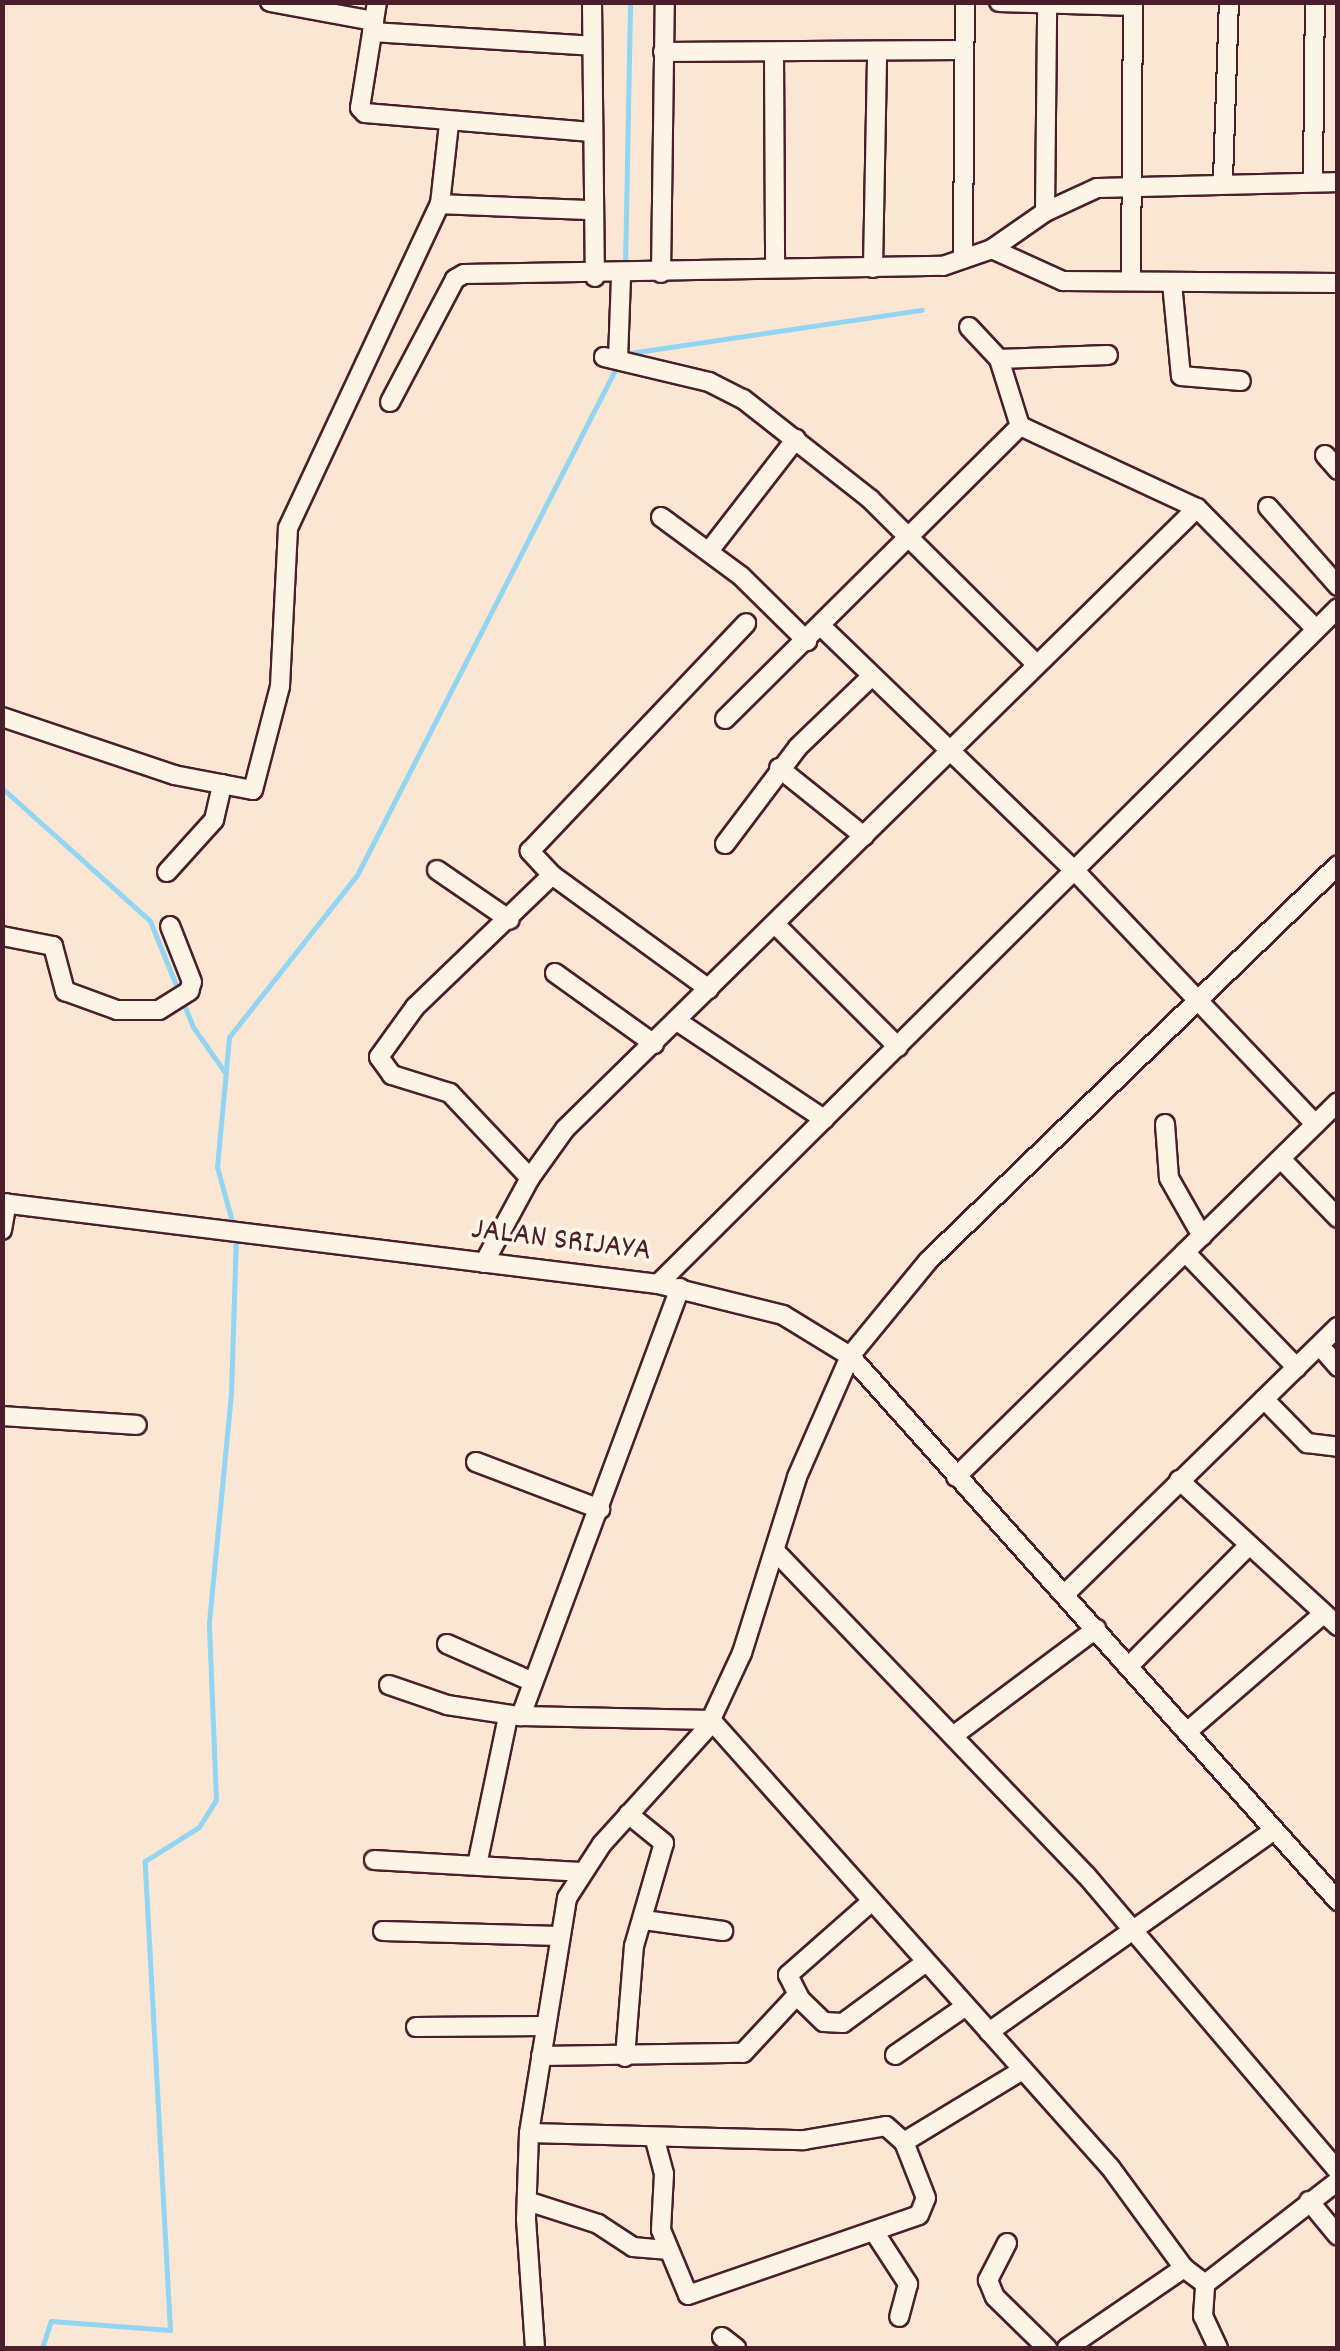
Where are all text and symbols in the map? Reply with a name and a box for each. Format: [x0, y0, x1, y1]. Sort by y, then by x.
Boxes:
street label: JALAN SRIJAYA [469, 1212, 653, 1272]

